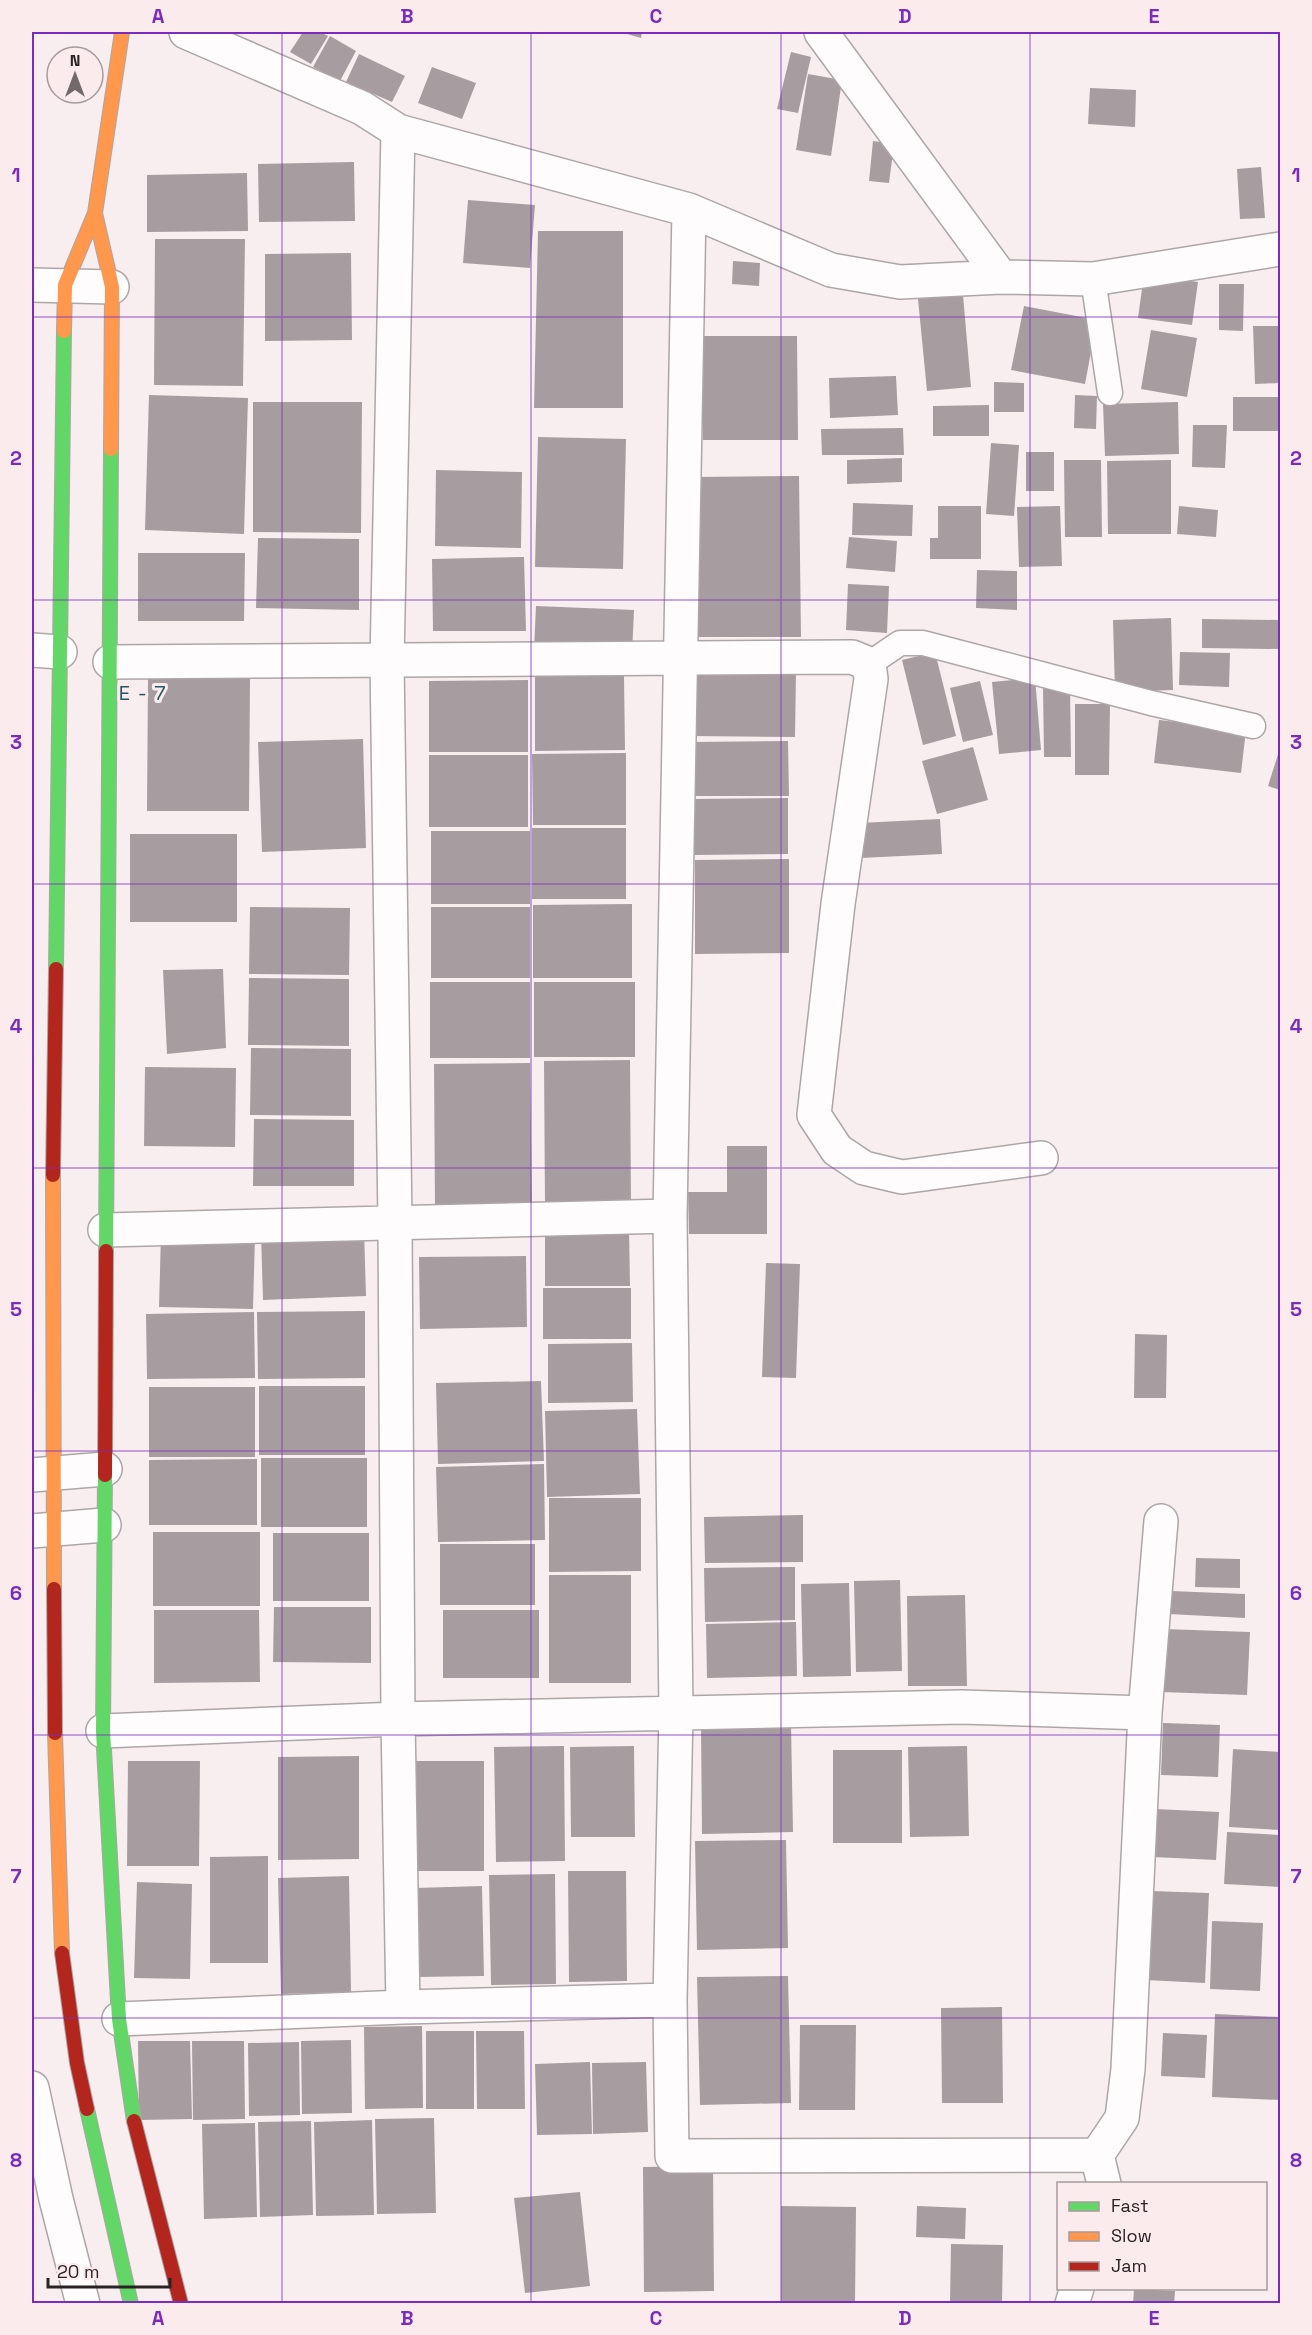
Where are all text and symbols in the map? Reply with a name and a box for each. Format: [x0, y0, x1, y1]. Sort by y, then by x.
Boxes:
text: A [152, 3, 165, 29]
text: B [400, 3, 414, 29]
text: C [650, 3, 663, 29]
text: D [898, 3, 912, 29]
text: E [1148, 3, 1160, 29]
north arrow [45, 45, 105, 105]
text: N [70, 50, 80, 71]
text: 1 [11, 162, 21, 188]
text: 1 [1291, 162, 1301, 188]
text: 2 [10, 445, 22, 471]
text: 2 [1290, 445, 1302, 471]
district label: E - 7 [119, 680, 167, 706]
text: 3 [10, 729, 22, 755]
text: 3 [1290, 729, 1302, 755]
text: 4 [10, 1013, 23, 1039]
text: 4 [1290, 1013, 1303, 1039]
text: 5 [10, 1296, 22, 1322]
text: 5 [1290, 1296, 1302, 1322]
text: 6 [10, 1580, 22, 1606]
text: 6 [1290, 1580, 1302, 1606]
text: 7 [10, 1863, 22, 1889]
text: 7 [1290, 1863, 1302, 1889]
text: 8 [10, 2147, 22, 2173]
text: 8 [1290, 2147, 1302, 2173]
legend [1057, 2182, 1267, 2290]
text: Fast [1111, 2194, 1148, 2217]
text: Slow [1111, 2224, 1152, 2247]
scale bar [48, 2251, 170, 2289]
text: Jam [1111, 2254, 1147, 2277]
text: 20 m [57, 2260, 100, 2283]
text: A [152, 2305, 165, 2331]
text: B [400, 2305, 414, 2331]
text: C [650, 2305, 663, 2331]
text: D [898, 2305, 912, 2331]
text: E [1148, 2305, 1160, 2331]

